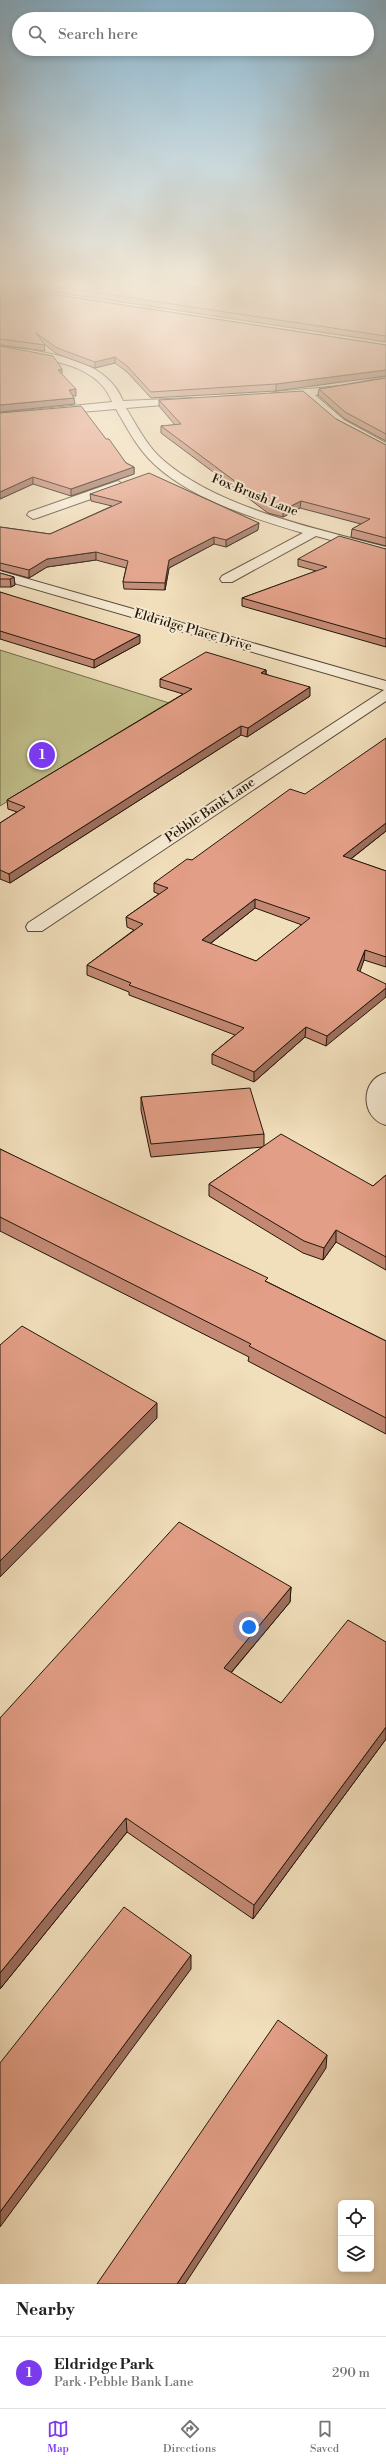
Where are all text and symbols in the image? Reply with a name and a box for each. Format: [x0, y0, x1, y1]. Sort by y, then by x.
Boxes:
search box [12, 12, 374, 56]
icon: search [26, 23, 48, 45]
text: Search here [58, 25, 138, 44]
street label: Fox Brush Lane [209, 470, 301, 520]
street label: Eldridge Place Drive [132, 606, 254, 655]
pin: 1 [29, 740, 55, 770]
street label: Pebble Bank Lane [162, 774, 258, 846]
your location [239, 1617, 259, 1637]
map controls [338, 2200, 374, 2272]
button: locate [338, 2200, 374, 2236]
button: layers [338, 2236, 374, 2272]
text: Nearby [16, 2299, 75, 2321]
text: Eldridge Park [54, 2355, 154, 2374]
text: 1 [26, 2365, 32, 2381]
text: 290 m [332, 2365, 370, 2381]
text: Park · Pebble Bank Lane [54, 2374, 194, 2390]
tab: Map [47, 2418, 69, 2456]
tab: Directions [163, 2418, 216, 2456]
tab: Saved [310, 2418, 339, 2456]

